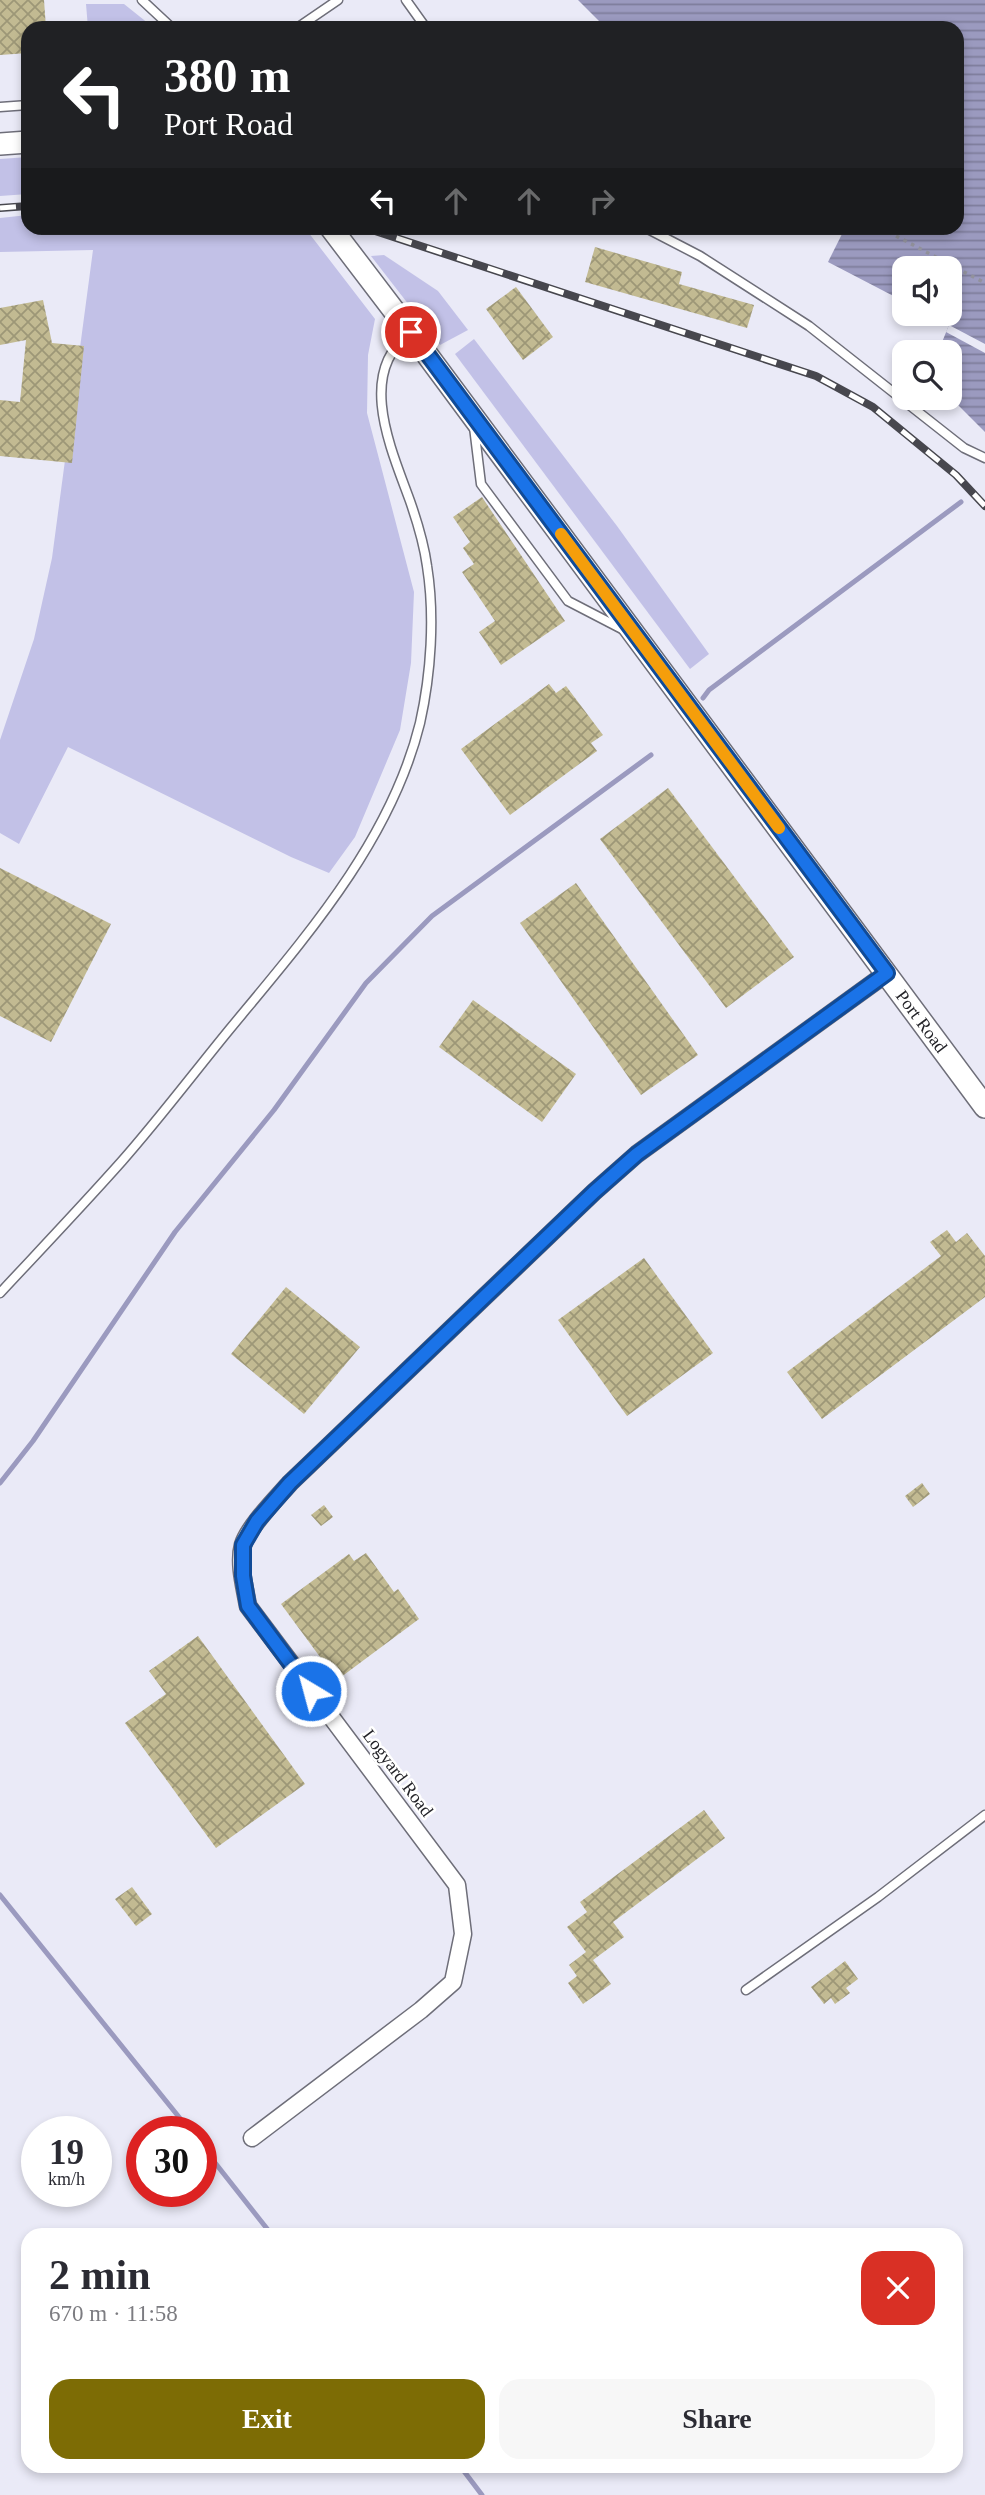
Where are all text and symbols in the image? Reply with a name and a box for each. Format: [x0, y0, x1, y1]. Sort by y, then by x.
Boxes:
text: 380 m [164, 48, 291, 103]
icon: left [49, 49, 140, 140]
text: Port Road [164, 106, 293, 142]
icon: left [364, 182, 402, 220]
icon: ahead [437, 182, 475, 220]
icon: ahead [510, 182, 548, 220]
icon: right [583, 182, 621, 220]
map controls [892, 256, 962, 410]
button: sound [892, 256, 962, 326]
pin [381, 302, 441, 362]
icon: arrive [392, 313, 430, 351]
button: search [892, 340, 962, 410]
street label: Port Road [892, 986, 951, 1056]
position arrow [274, 1654, 348, 1728]
street label: Logyard Road [359, 1726, 437, 1820]
speed limit sign: 30 [126, 2116, 217, 2207]
text: 19 [49, 2133, 84, 2172]
text: km/h [48, 2169, 85, 2189]
button: close [861, 2251, 935, 2325]
text: 2 min [49, 2252, 151, 2298]
text: 670 m · 11:58 [49, 2301, 178, 2326]
button: Exit [49, 2379, 485, 2459]
button: Share [499, 2379, 935, 2459]

